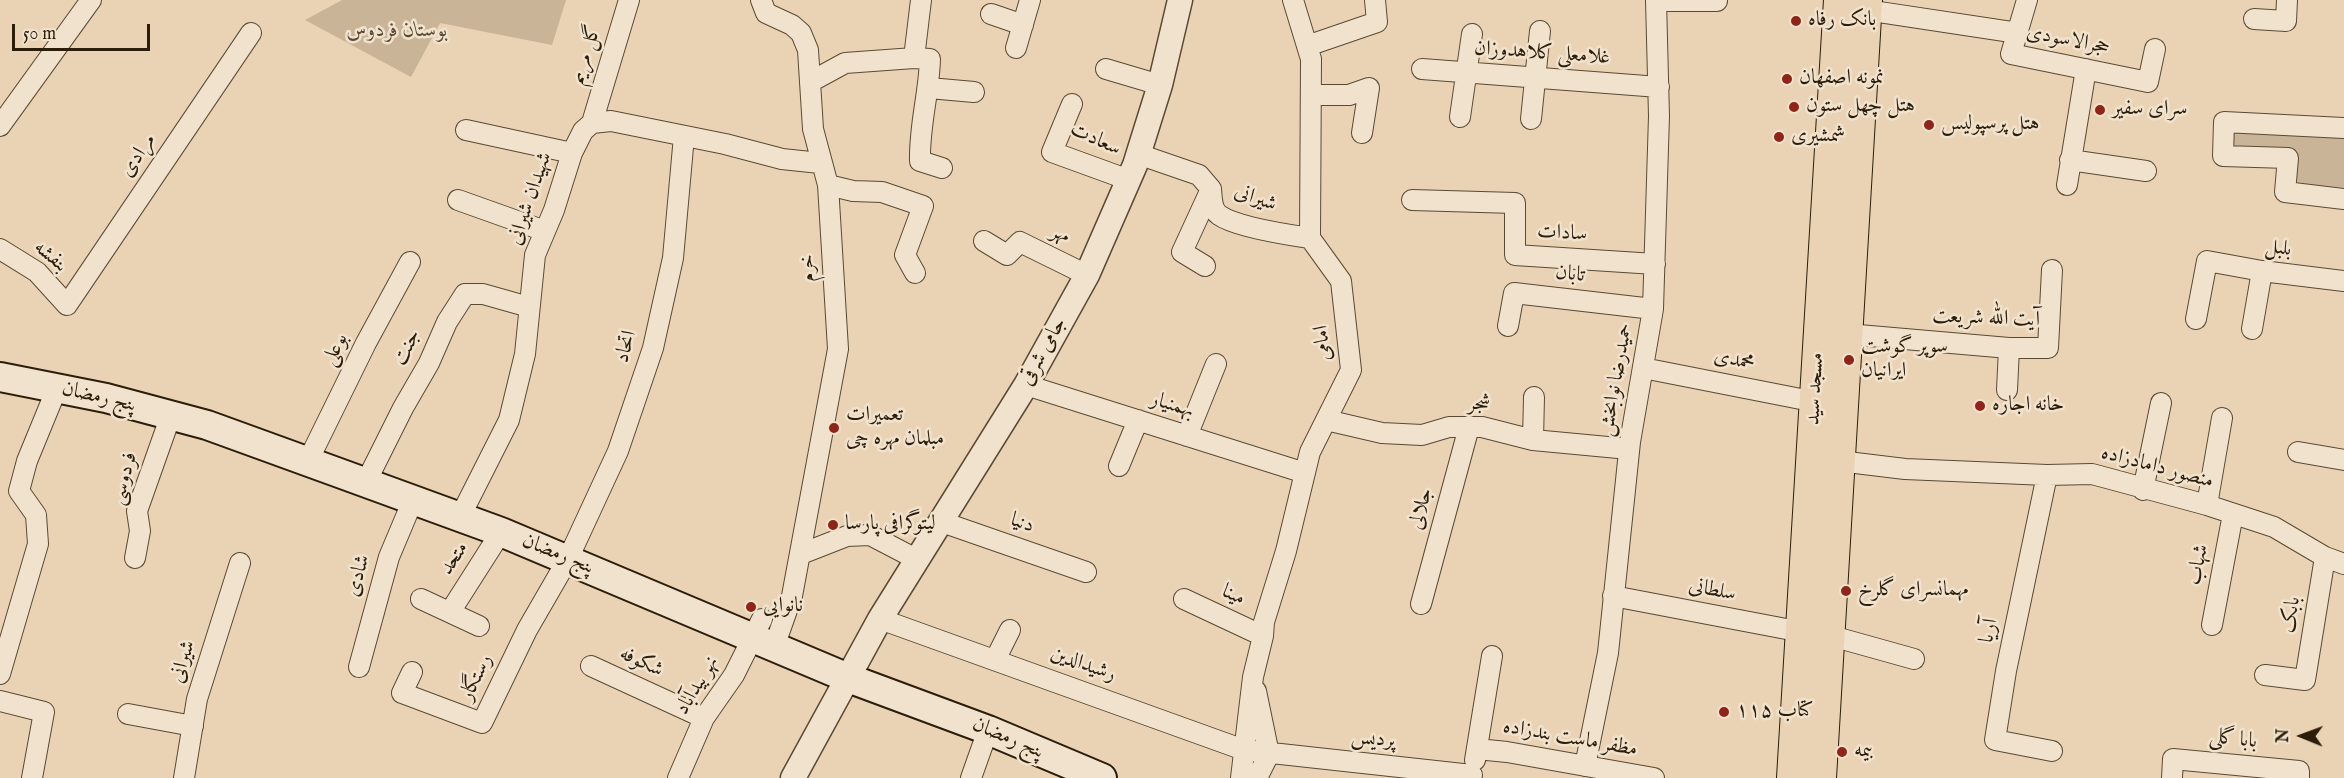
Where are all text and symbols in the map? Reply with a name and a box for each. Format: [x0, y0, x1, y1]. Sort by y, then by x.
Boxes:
place label: بانک رفاه [1808, 8, 1876, 34]
scale bar [15, 12, 153, 50]
marker: بانک رفاه [1789, 14, 1803, 28]
park label: بوستان فردوس [346, 19, 448, 45]
street label: حجرالاسودی [2024, 21, 2112, 61]
street label: گل مریم [566, 22, 608, 88]
text: 50 m [23, 23, 56, 46]
street label: غلامعلی کلاهدوزان [1473, 37, 1611, 71]
place label: نمونه اصفهان [1799, 66, 1884, 92]
marker: نمونه اصفهان [1780, 72, 1794, 86]
place label: هتل چهل ستون [1806, 94, 1915, 120]
place label: سرای سفیر [2112, 97, 2187, 123]
marker: هتل چهل ستون [1787, 100, 1801, 114]
marker: سرای سفیر [2093, 103, 2107, 117]
place label: هتل پرسپولیس [1941, 112, 2039, 138]
street label: سعادت [1066, 118, 1124, 162]
marker: هتل پرسپولیس [1922, 118, 1936, 132]
place label: شمشیری [1791, 124, 1845, 150]
street label: مرادی [115, 129, 163, 183]
marker: شمشیری [1772, 130, 1786, 144]
street label: شهیدان شیرانی [503, 149, 559, 249]
street label: شیرانی [1230, 180, 1280, 218]
street label: مهر [1046, 220, 1074, 250]
street label: سادات [1536, 220, 1588, 248]
street label: بلبل [2263, 235, 2293, 263]
street label: بنفشه [28, 236, 72, 278]
street label: خرم [795, 253, 823, 283]
street label: تابان [1554, 261, 1586, 289]
street label: آیت الله شریعت [1932, 305, 2040, 333]
street label: جامی شرقی [1015, 314, 1073, 390]
street label: حمیدرضا نوابخش [1595, 321, 1639, 439]
street label: امامی [1309, 324, 1339, 362]
street label: جنت [388, 326, 428, 370]
street label: اتحاد [610, 328, 644, 366]
street label: بوعلی [317, 329, 355, 371]
place label: سوپر گوشت ایرانیان [1861, 335, 1948, 385]
street label: محمدی [1711, 345, 1757, 377]
street label: مسجد سید [1802, 352, 1830, 426]
marker: سوپر گوشت ایرانیان [1842, 353, 1856, 367]
street label: پنج رمضان [59, 377, 139, 419]
street label: بهمنیار [1147, 387, 1197, 425]
street label: شجر [1467, 392, 1491, 418]
place label: خانه اجاره [1992, 393, 2064, 419]
marker: خانه اجاره [1973, 399, 1987, 413]
place label: تعمیرات مبلمان مهره چی [846, 403, 944, 453]
marker: تعمیرات مبلمان مهره چی [827, 421, 841, 435]
street label: منصور دامادزاده [2098, 441, 2216, 495]
street label: فردوسی [106, 450, 144, 508]
street label: جلالی [1404, 485, 1440, 533]
street label: دنیا [1007, 508, 1037, 540]
place label: لیتوگرافی پارسا [845, 512, 936, 538]
marker: لیتوگرافی پارسا [826, 518, 840, 532]
street label: پنج رمضان [518, 529, 598, 581]
street label: متحد [435, 538, 475, 580]
street label: شهاب [2183, 542, 2215, 588]
street label: شادی [341, 552, 377, 600]
street label: سلطانی [1686, 574, 1738, 608]
place label: مهمانسرای گلرخ [1858, 578, 1969, 604]
street label: مینا [1217, 580, 1249, 612]
marker: مهمانسرای گلرخ [1839, 584, 1853, 598]
place label: نانوایی [763, 594, 803, 620]
street label: بابک [2277, 595, 2307, 635]
marker: نانوایی [744, 600, 758, 614]
street label: آریا [1975, 616, 2005, 646]
street label: شیرانی [166, 638, 202, 686]
street label: شکوفه [615, 642, 667, 684]
street label: رشیدالدین [1047, 642, 1119, 688]
street label: رستگار [455, 651, 499, 705]
street label: نهر بیدآباد [671, 652, 725, 720]
place label: کتاب ۱۱۵ [1736, 699, 1814, 725]
marker: کتاب ۱۱۵ [1717, 705, 1731, 719]
north arrow [2272, 706, 2332, 766]
street label: پنج رمضان [968, 713, 1048, 765]
street label: مظفر ماست بندزاده [1501, 715, 1639, 763]
street label: پردیس [1350, 725, 1396, 755]
street label: بابا گلی [2208, 725, 2258, 755]
text: N [2274, 729, 2294, 743]
place label: بیمه [1854, 739, 1873, 765]
marker: بیمه [1835, 745, 1849, 759]

